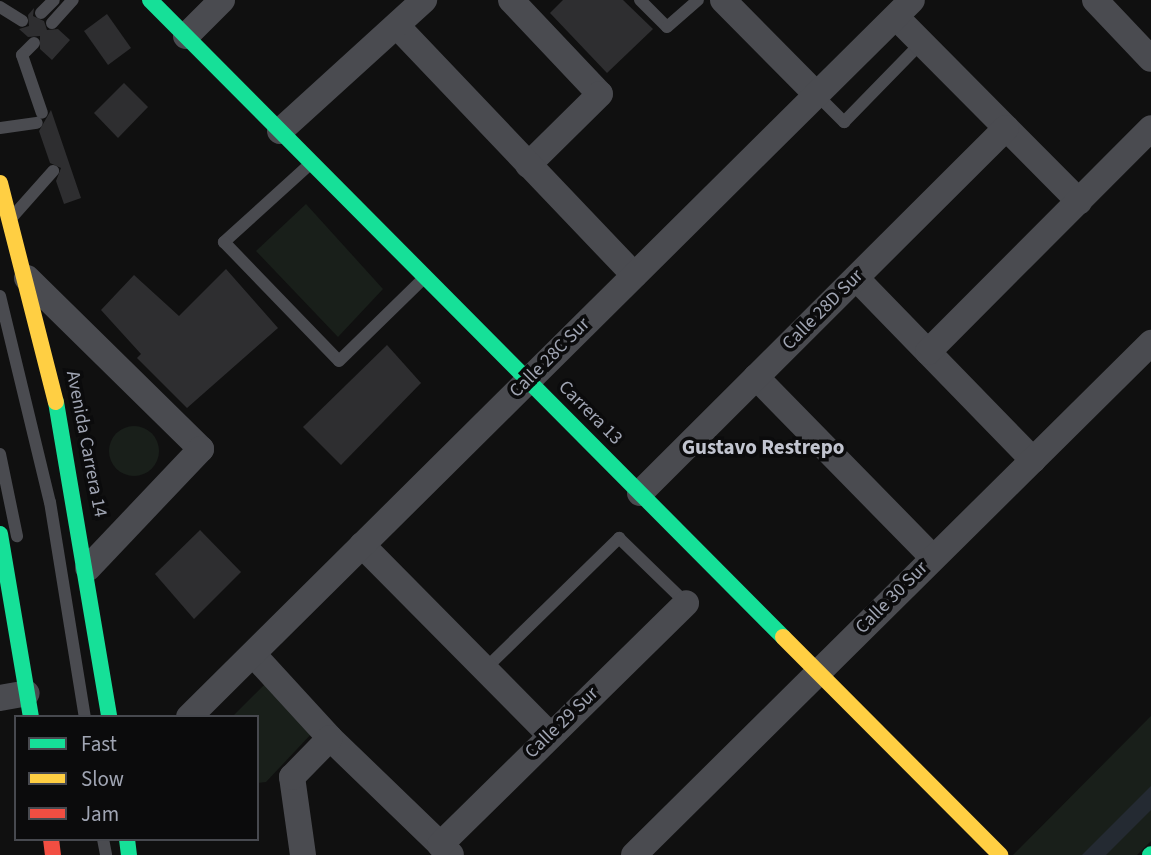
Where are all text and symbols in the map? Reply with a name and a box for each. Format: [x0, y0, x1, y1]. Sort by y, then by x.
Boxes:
street label: Calle 28D Sur [778, 265, 868, 355]
street label: Calle 28C Sur [505, 313, 595, 403]
street label: Avenida Carrera 14 [61, 369, 111, 519]
street label: Carrera 13 [553, 376, 627, 450]
district label: Gustavo Restrepo [682, 434, 844, 460]
street label: Calle 30 Sur [851, 557, 933, 639]
street label: Calle 29 Sur [521, 682, 603, 764]
legend [14, 715, 259, 841]
text: Fast [81, 729, 117, 759]
text: Slow [81, 764, 124, 794]
text: Jam [81, 799, 119, 829]

